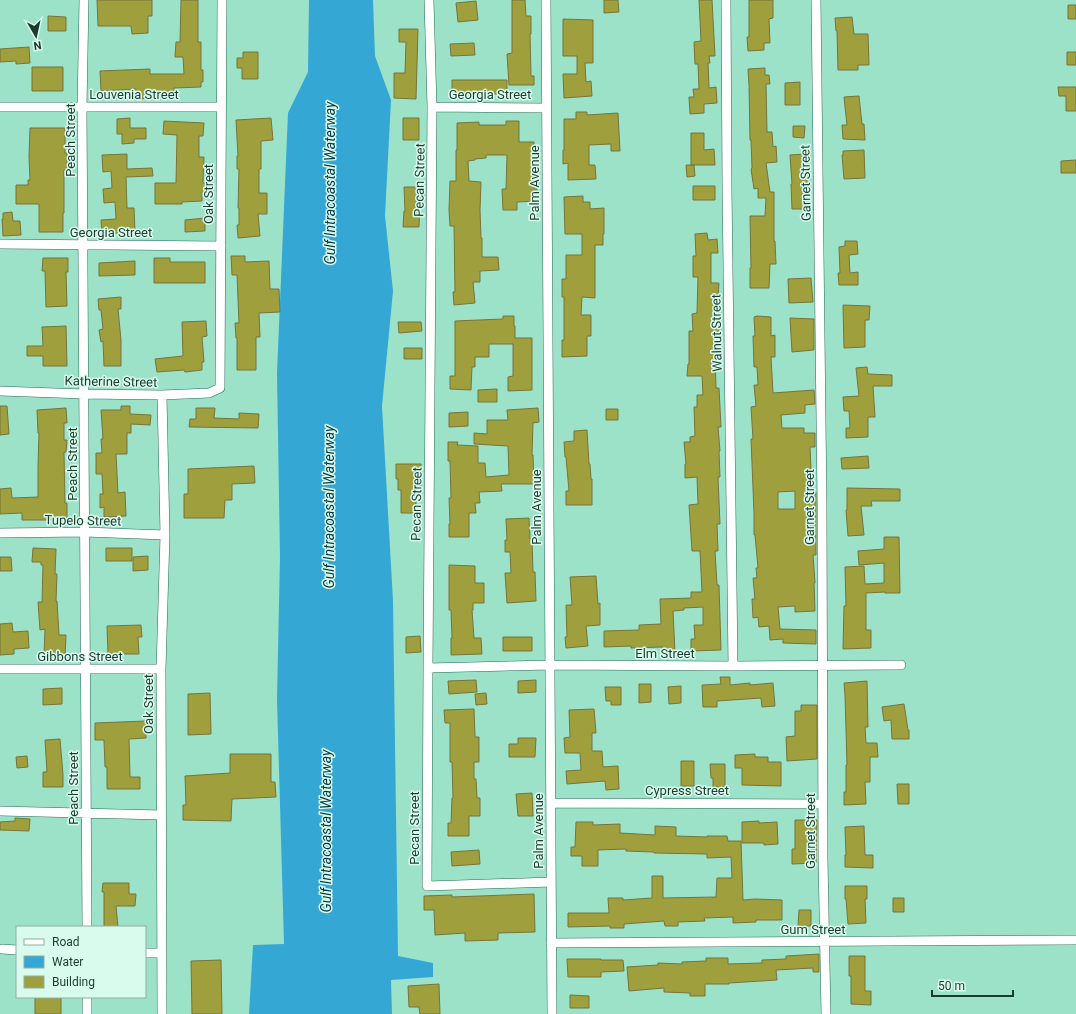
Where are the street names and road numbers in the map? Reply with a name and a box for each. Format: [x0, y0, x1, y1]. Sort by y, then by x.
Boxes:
street label: Louvenia Street [89, 87, 179, 102]
street label: Georgia Street [449, 87, 531, 102]
street label: Peach Street [63, 103, 78, 177]
street label: Pecan Street [411, 143, 428, 217]
street label: Palm Avenue [527, 145, 542, 221]
street label: Garnet Street [797, 145, 814, 221]
street label: Oak Street [201, 164, 216, 224]
street label: Georgia Street [70, 225, 152, 240]
street label: Walnut Street [708, 294, 725, 372]
street label: Katherine Street [65, 373, 157, 390]
street label: Peach Street [65, 427, 80, 501]
street label: Pecan Street [408, 467, 425, 541]
street label: Palm Avenue [529, 469, 544, 545]
street label: Garnet Street [802, 469, 817, 545]
street label: Tupelo Street [45, 512, 121, 529]
street label: Elm Street [635, 646, 695, 661]
street label: Gibbons Street [37, 649, 123, 664]
street label: Oak Street [141, 674, 156, 734]
street label: Peach Street [66, 751, 81, 825]
street label: Cypress Street [645, 783, 729, 798]
street label: Pecan Street [407, 791, 422, 865]
street label: Palm Avenue [531, 793, 546, 869]
street label: Garnet Street [803, 793, 818, 869]
street label: Gum Street [781, 922, 845, 937]

